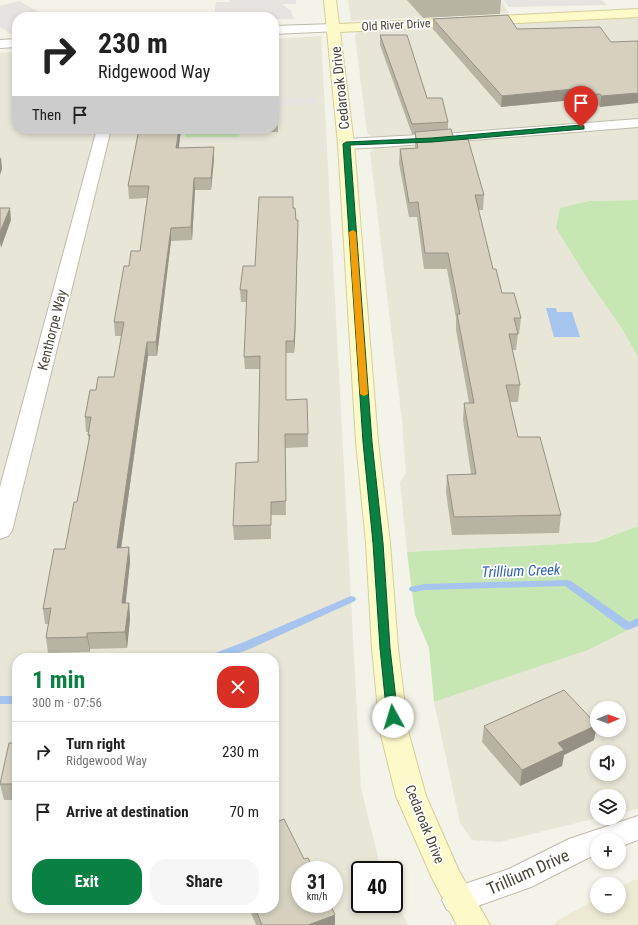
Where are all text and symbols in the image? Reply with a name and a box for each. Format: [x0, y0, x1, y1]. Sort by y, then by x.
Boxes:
street label: Old River Drive [361, 16, 431, 34]
text: 230 m [98, 27, 168, 60]
icon: right [32, 28, 84, 80]
street label: Cedaroak Drive [328, 45, 352, 130]
text: Ridgewood Way [98, 61, 210, 82]
pin [564, 86, 598, 127]
icon: arrive [570, 92, 592, 114]
icon: arrive [69, 104, 91, 126]
text: Then [32, 106, 61, 124]
street label: Kenthorpe Way [34, 288, 70, 372]
water label: Trillium Creek [481, 561, 561, 581]
text: 1 min [32, 666, 85, 694]
button: close [217, 666, 259, 708]
text: 300 m · 07:56 [32, 695, 102, 710]
position arrow [372, 696, 414, 738]
north arrow [590, 701, 626, 737]
map controls [590, 701, 626, 913]
text: Turn right [66, 735, 125, 753]
icon: right [32, 741, 54, 763]
text: 230 m [222, 743, 259, 761]
button: sound [590, 745, 626, 781]
text: Ridgewood Way [66, 753, 147, 768]
street label: Cedaroak Drive [402, 782, 448, 866]
button: layers [590, 789, 626, 825]
icon: arrive [32, 801, 54, 823]
text: Arrive at destination [66, 803, 189, 821]
text: 70 m [229, 803, 259, 821]
button: + [590, 833, 626, 869]
street label: Trillium Drive [484, 845, 572, 899]
button: Exit [32, 859, 142, 905]
button: Share [150, 859, 259, 905]
speed limit sign: 40 [351, 861, 403, 913]
text: 31 [307, 870, 327, 894]
button: − [590, 877, 626, 913]
text: km/h [307, 891, 327, 902]

